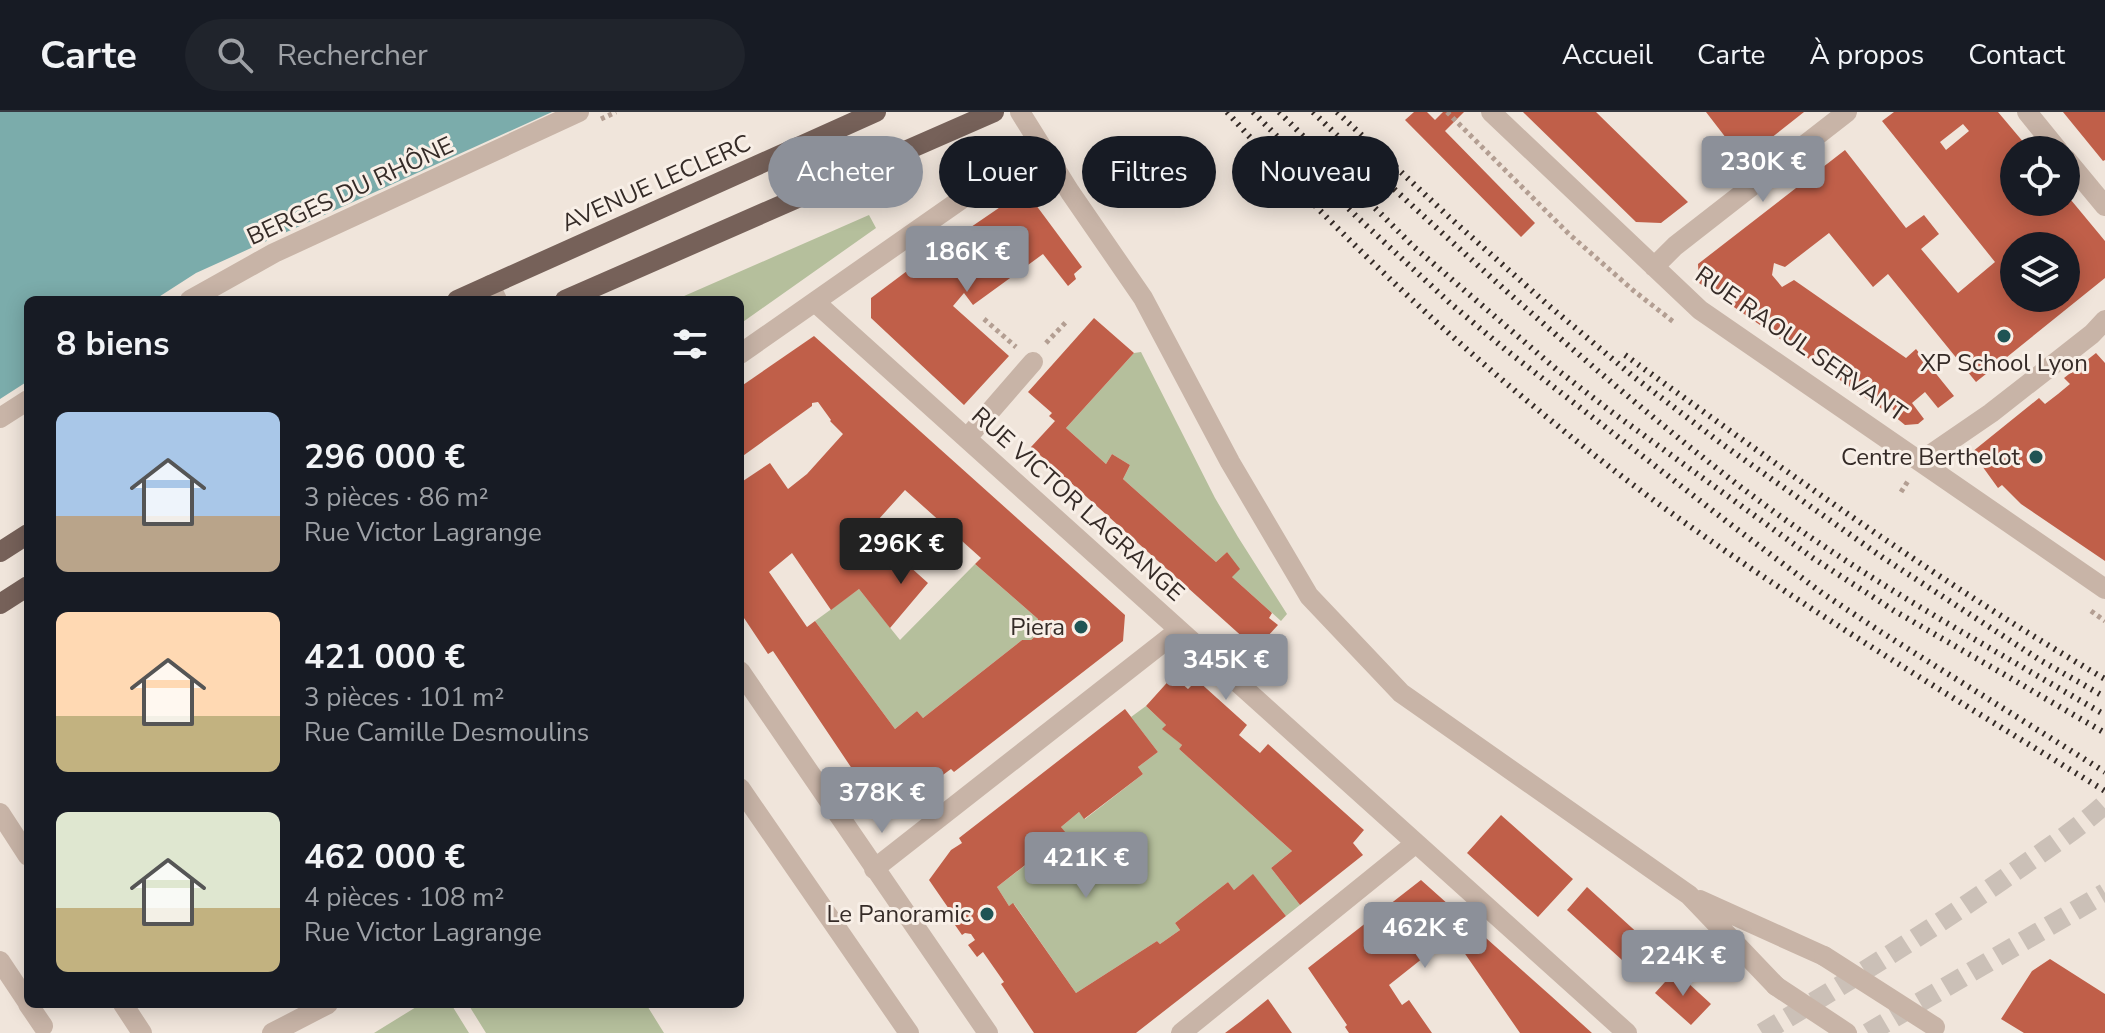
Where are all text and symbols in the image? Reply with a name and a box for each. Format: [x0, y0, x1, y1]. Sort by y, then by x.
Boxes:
search box [185, 19, 745, 91]
text: Carte [40, 30, 137, 81]
icon: search [213, 33, 257, 77]
text: Rechercher [277, 35, 428, 76]
text: Accueil [1562, 36, 1653, 74]
text: Carte [1697, 36, 1766, 74]
text: À propos [1810, 36, 1924, 74]
text: Contact [1968, 36, 2065, 74]
street label: AVENUE LECLERC [556, 127, 756, 239]
street label: BERGES DU RHÔNE [242, 129, 458, 253]
chip: Acheter [768, 136, 923, 208]
chip: Louer [939, 136, 1066, 208]
chip: Filtres [1082, 136, 1216, 208]
chip: Nouveau [1232, 136, 1399, 208]
pin: 230K € [1698, 136, 1828, 204]
map controls [2000, 136, 2080, 312]
button: locate [2000, 136, 2080, 216]
text: 230K € [1720, 144, 1806, 179]
pin: 186K € [902, 226, 1032, 294]
button: layers [2000, 232, 2080, 312]
text: 186K € [924, 234, 1010, 269]
street label: RUE RAOUL SERVANT [1689, 259, 1914, 429]
text: 8 biens [56, 321, 170, 367]
icon: filters [668, 322, 712, 366]
marker: XP School Lyon [1995, 327, 2013, 345]
place label: XP School Lyon [1920, 347, 2088, 379]
street label: RUE VICTOR LAGRANGE [965, 400, 1191, 608]
text: 296 000 € [304, 434, 465, 480]
place label: Centre Berthelot [1841, 441, 2021, 473]
icon: home [120, 444, 216, 540]
marker: Centre Berthelot [2027, 448, 2045, 466]
text: 3 pièces · 86 m² [304, 480, 489, 515]
text: Rue Victor Lagrange [304, 515, 542, 550]
pin: 296K € [836, 518, 966, 586]
text: 296K € [858, 526, 944, 561]
place label: Piera [1010, 611, 1065, 643]
marker: Piera [1072, 618, 1090, 636]
text: 421 000 € [304, 634, 465, 680]
pin: 345K € [1161, 634, 1291, 702]
text: 345K € [1183, 642, 1269, 677]
icon: home [120, 644, 216, 740]
text: 3 pièces · 101 m² [304, 680, 504, 715]
text: Rue Camille Desmoulins [304, 715, 589, 750]
pin: 378K € [817, 767, 947, 835]
text: 378K € [839, 775, 925, 810]
pin: 421K € [1021, 832, 1151, 900]
text: 462 000 € [304, 834, 465, 880]
text: 421K € [1043, 840, 1129, 875]
icon: home [120, 844, 216, 940]
text: 4 pièces · 108 m² [304, 880, 504, 915]
place label: Le Panoramic [826, 898, 971, 930]
pin: 462K € [1360, 902, 1490, 970]
marker: Le Panoramic [978, 905, 996, 923]
text: 462K € [1382, 910, 1468, 945]
text: Rue Victor Lagrange [304, 915, 542, 950]
pin: 224K € [1618, 930, 1748, 998]
text: 224K € [1640, 938, 1726, 973]

